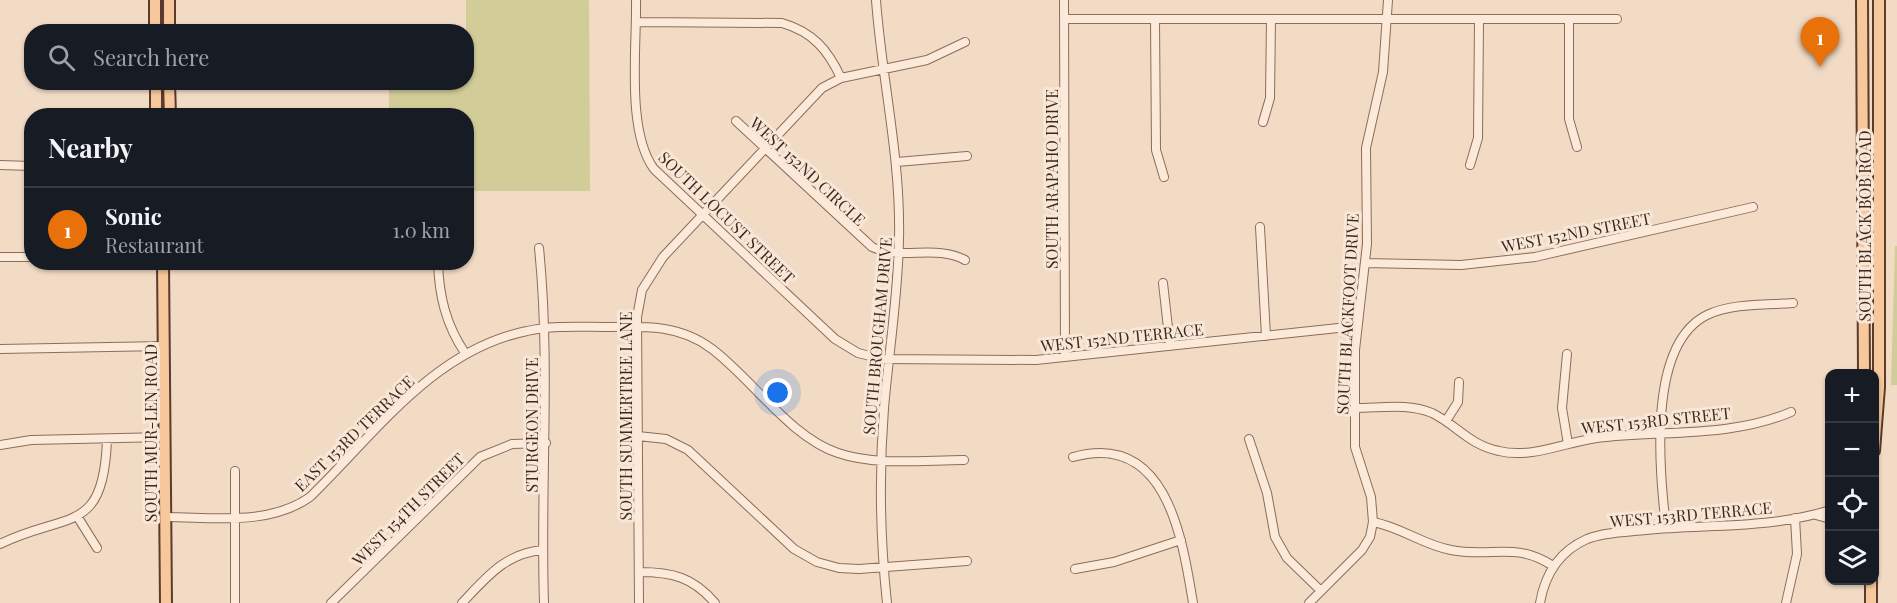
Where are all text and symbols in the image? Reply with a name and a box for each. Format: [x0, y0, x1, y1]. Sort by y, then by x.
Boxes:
pin: 1 [1800, 17, 1840, 67]
search box [24, 24, 474, 90]
icon: search [45, 41, 78, 74]
text: Search here [93, 42, 209, 72]
street label: SOUTH ARAPAHO DRIVE [1041, 89, 1062, 269]
street label: WEST 152ND CIRCLE [745, 111, 870, 230]
text: Nearby [48, 130, 133, 165]
street label: SOUTH BLACK BOB ROAD [1854, 131, 1875, 321]
street label: SOUTH LOCUST STREET [655, 147, 799, 287]
text: Sonic [105, 201, 162, 231]
street label: WEST 152ND STREET [1499, 207, 1652, 257]
street label: SOUTH BLACKFOOT DRIVE [1331, 213, 1363, 415]
text: 1 [64, 216, 71, 243]
text: 1.0 km [392, 216, 450, 243]
text: Restaurant [105, 231, 204, 258]
street label: SOUTH BROUGHAM DRIVE [858, 236, 896, 436]
street label: SOUTH SUMMERTREE LANE [615, 312, 636, 520]
street label: WEST 152ND TERRACE [1038, 318, 1205, 356]
street label: SOUTH MUR-LEN ROAD [140, 344, 161, 522]
street label: STURGEON DRIVE [521, 358, 542, 492]
map controls [1825, 369, 1879, 585]
button: + [1825, 369, 1879, 423]
street label: EAST 153RD TERRACE [290, 370, 418, 496]
your location [763, 378, 792, 407]
street label: WEST 153RD STREET [1579, 402, 1732, 438]
button: − [1825, 423, 1879, 477]
street label: WEST 154TH STREET [346, 448, 469, 571]
button: locate [1825, 477, 1879, 531]
street label: WEST 153RD TERRACE [1608, 496, 1773, 532]
button: layers [1825, 531, 1879, 585]

